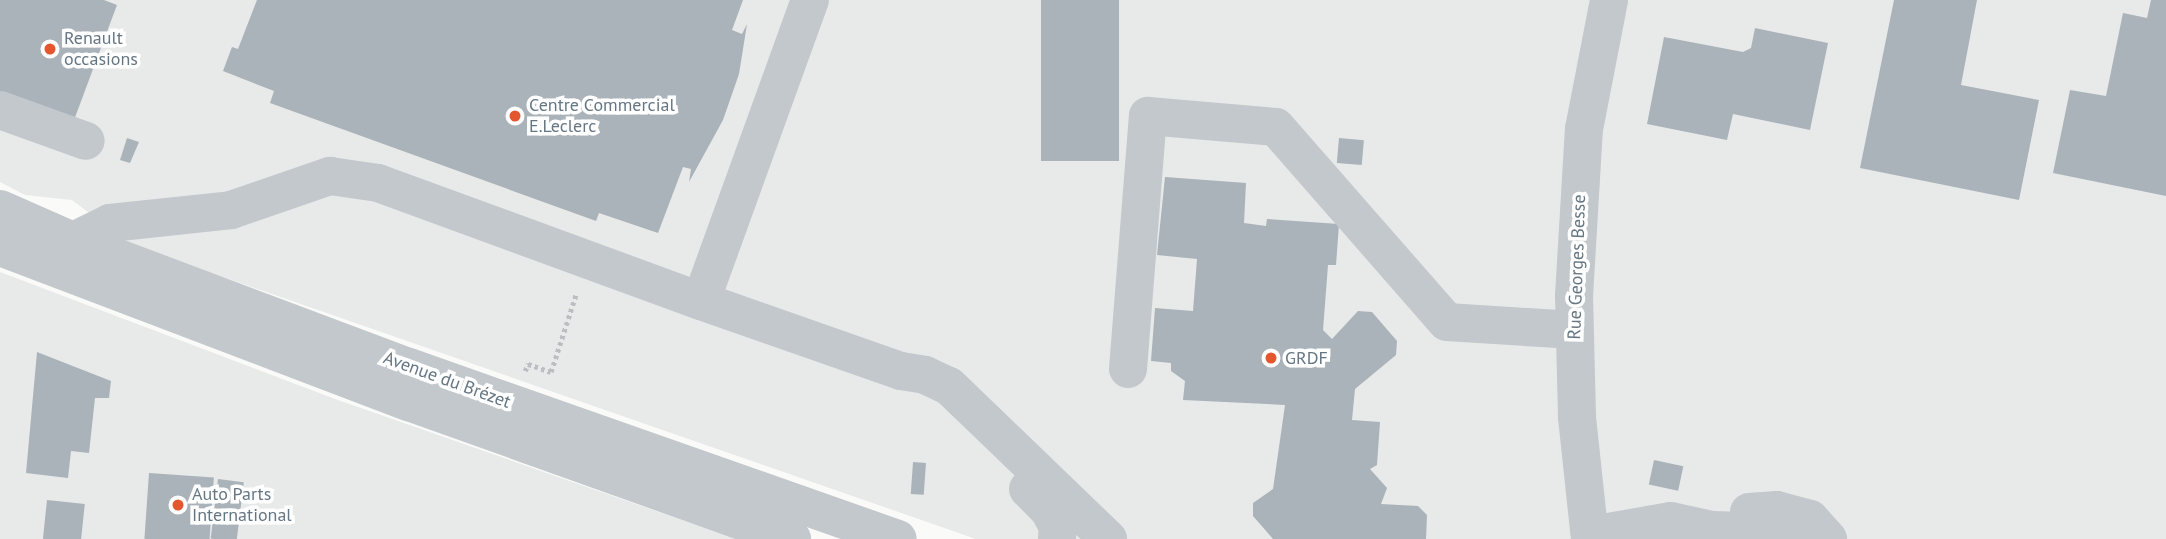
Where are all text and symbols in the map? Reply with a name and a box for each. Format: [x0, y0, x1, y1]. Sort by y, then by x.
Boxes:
place label: Renault occasions [64, 28, 138, 70]
marker: Renault occasions [42, 41, 58, 57]
place label: Centre Commercial E.Leclerc [529, 95, 675, 138]
marker: Centre Commercial E.Leclerc [507, 108, 523, 124]
street label: Rue Georges Besse [1564, 194, 1590, 340]
street label: Avenue du Brézet [380, 347, 514, 413]
place label: GRDF [1285, 347, 1328, 369]
marker: GRDF [1263, 350, 1279, 366]
place label: Auto Parts International [192, 484, 292, 526]
marker: Auto Parts International [170, 497, 186, 513]

